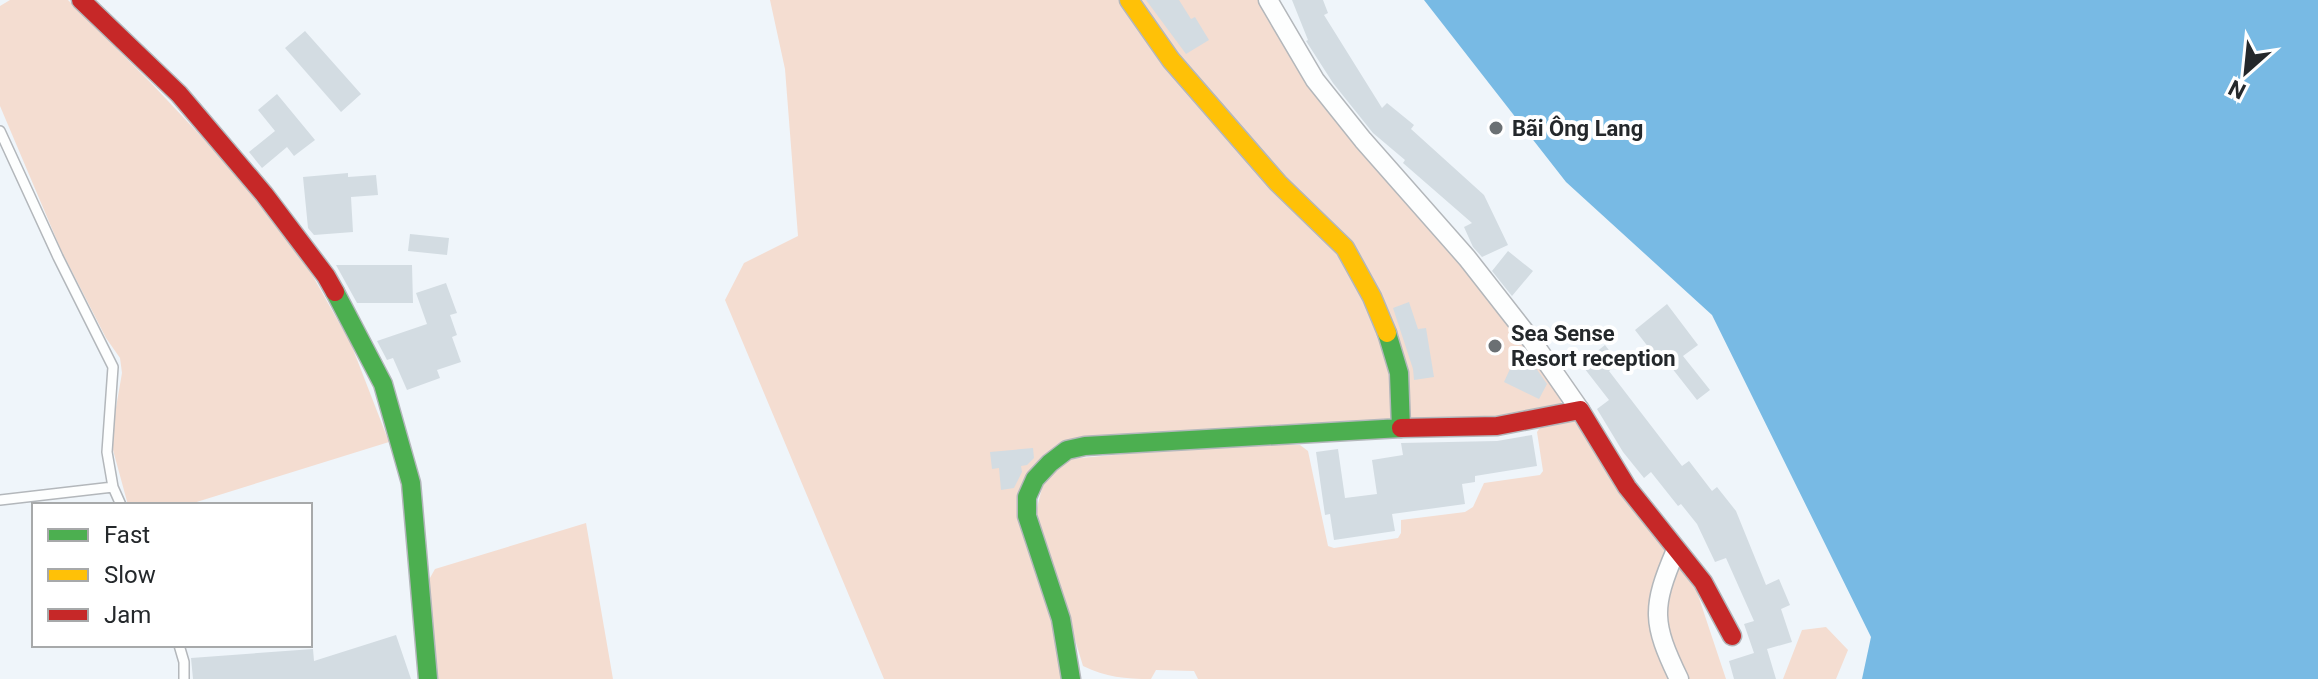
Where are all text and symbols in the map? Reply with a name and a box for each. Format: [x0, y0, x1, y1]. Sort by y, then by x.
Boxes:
north arrow [2206, 32, 2286, 112]
text: N [2225, 75, 2250, 104]
place label: Bãi Ông Lang [1512, 115, 1643, 141]
marker: Bãi Ông Lang [1487, 119, 1505, 137]
place label: Sea Sense Resort reception [1511, 321, 1676, 371]
marker: Sea Sense Resort reception [1486, 337, 1504, 355]
legend [32, 503, 312, 647]
text: Fast [104, 521, 150, 549]
text: Slow [104, 561, 156, 589]
text: Jam [104, 601, 151, 629]

